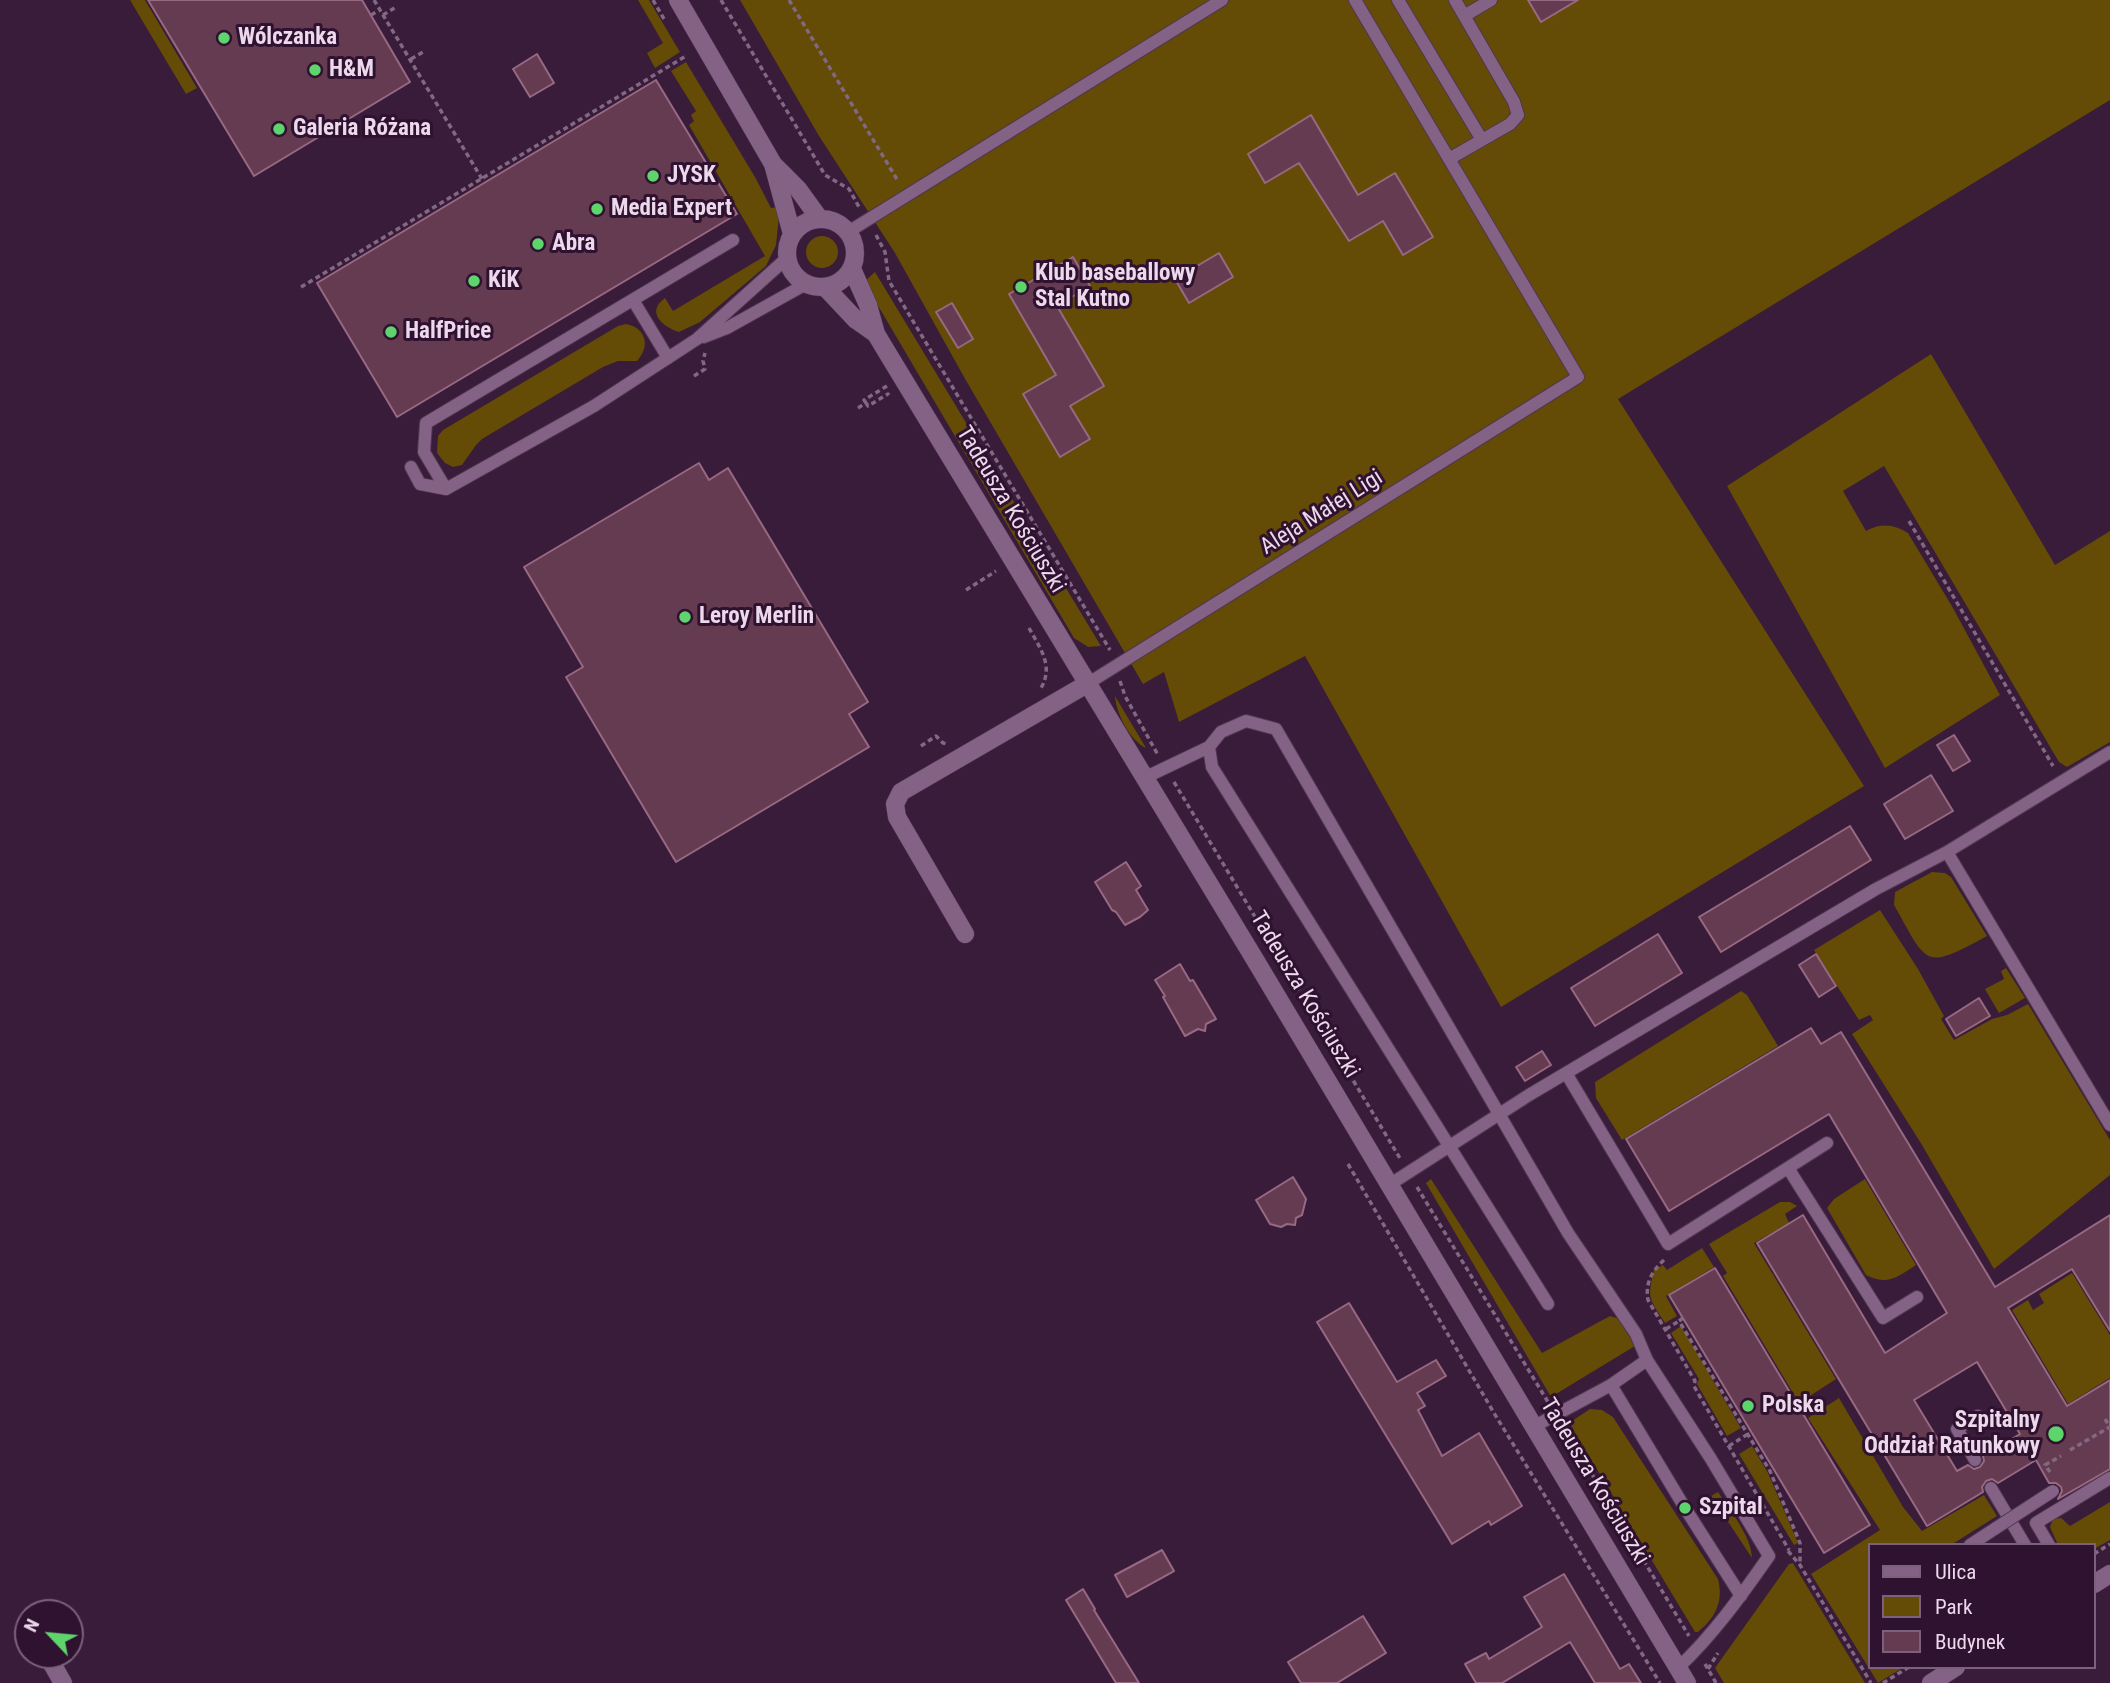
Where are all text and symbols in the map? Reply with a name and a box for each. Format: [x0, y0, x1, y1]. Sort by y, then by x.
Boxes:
place label: Wólczanka [238, 24, 337, 52]
marker: Wólczanka [216, 30, 232, 46]
place label: H&M [329, 56, 374, 84]
marker: H&M [307, 62, 323, 78]
place label: Galeria Różana [293, 115, 431, 143]
marker: Galeria Różana [271, 121, 287, 137]
place label: JYSK [667, 162, 716, 190]
marker: JYSK [645, 168, 661, 184]
place label: Media Expert [611, 195, 732, 223]
marker: Media Expert [589, 201, 605, 217]
place label: Abra [552, 230, 595, 258]
marker: Abra [530, 236, 546, 252]
place label: Klub baseballowy Stal Kutno [1035, 260, 1195, 314]
place label: KiK [488, 267, 519, 295]
marker: KiK [466, 273, 482, 289]
marker: Klub baseballowy Stal Kutno [1013, 279, 1029, 295]
place label: HalfPrice [405, 318, 491, 346]
marker: HalfPrice [383, 324, 399, 340]
street label: Tadeusza Kościuszki [949, 422, 1071, 598]
street label: Aleja Małej Ligi [1256, 464, 1388, 562]
place label: Leroy Merlin [699, 603, 814, 631]
marker: Leroy Merlin [677, 609, 693, 625]
street label: Tadeusza Kościuszki [1243, 907, 1365, 1083]
place label: Polska [1762, 1392, 1824, 1420]
street label: Tadeusza Kościuszki [1533, 1394, 1655, 1570]
marker: Polska [1740, 1398, 1756, 1414]
place label: Szpitalny Oddział Ratunkowy [1864, 1407, 2040, 1461]
marker: Szpitalny Oddział Ratunkowy [2046, 1424, 2066, 1444]
place label: Szpital [1699, 1494, 1763, 1522]
marker: Szpital [1677, 1500, 1693, 1516]
legend [1868, 1543, 2096, 1669]
text: Ulica [1935, 1560, 1976, 1584]
text: Park [1935, 1595, 1972, 1619]
north arrow [14, 1599, 84, 1669]
text: N [19, 1615, 44, 1636]
text: Budynek [1935, 1630, 2005, 1654]

